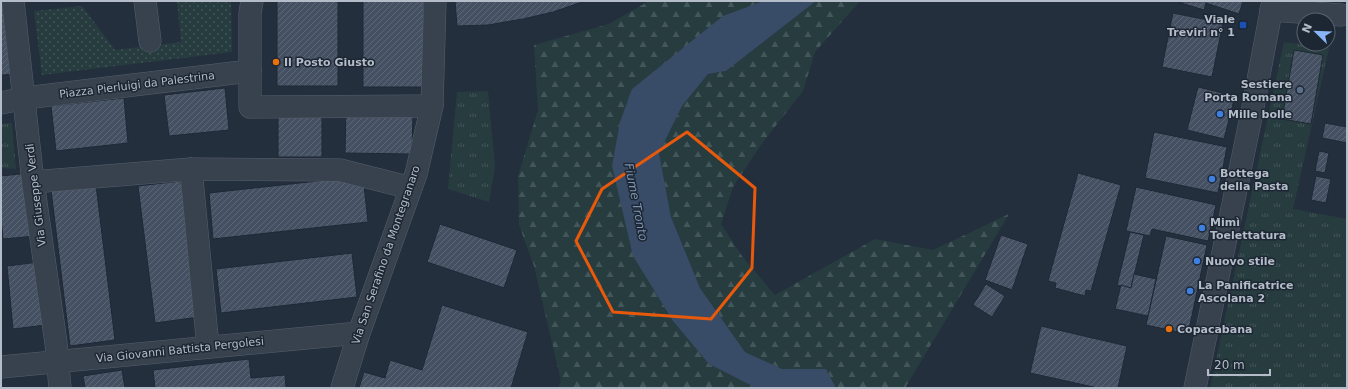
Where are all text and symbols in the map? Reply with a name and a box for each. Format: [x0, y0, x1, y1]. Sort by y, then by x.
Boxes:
north arrow [1296, 12, 1336, 52]
place label: Viale Treviri n° 1 [1167, 13, 1235, 39]
marker: Viale Treviri n° 1 [1238, 20, 1248, 30]
text: N [1299, 22, 1315, 35]
place label: Il Posto Giusto [284, 56, 375, 69]
marker: Il Posto Giusto [271, 57, 281, 67]
street label: Piazza Pierluigi da Palestrina [58, 69, 216, 101]
place label: Sestiere Porta Romana [1204, 78, 1292, 104]
marker: Sestiere Porta Romana [1295, 85, 1305, 95]
place label: Mille bolle [1228, 108, 1292, 121]
marker: Mille bolle [1215, 109, 1225, 119]
street label: Via Giuseppe Verdi [23, 143, 49, 247]
water label: Fiume Tronto [622, 162, 650, 242]
street label: Via San Serafino da Montegranaro [349, 164, 423, 346]
place label: Bottega della Pasta [1220, 167, 1289, 193]
marker: Bottega della Pasta [1207, 174, 1217, 184]
place label: Mimì Toelettatura [1210, 216, 1286, 242]
marker: Mimì Toelettatura [1197, 223, 1207, 233]
place label: Nuovo stile [1205, 255, 1275, 268]
marker: Nuovo stile [1192, 256, 1202, 266]
place label: La Panificatrice Ascolana 2 [1198, 279, 1294, 305]
marker: La Panificatrice Ascolana 2 [1185, 286, 1195, 296]
place label: Copacabana [1177, 323, 1252, 336]
marker: Copacabana [1164, 324, 1174, 334]
street label: Via Giovanni Battista Pergolesi [96, 335, 264, 365]
scale bar [1208, 351, 1270, 377]
text: 20 m [1214, 358, 1245, 372]

